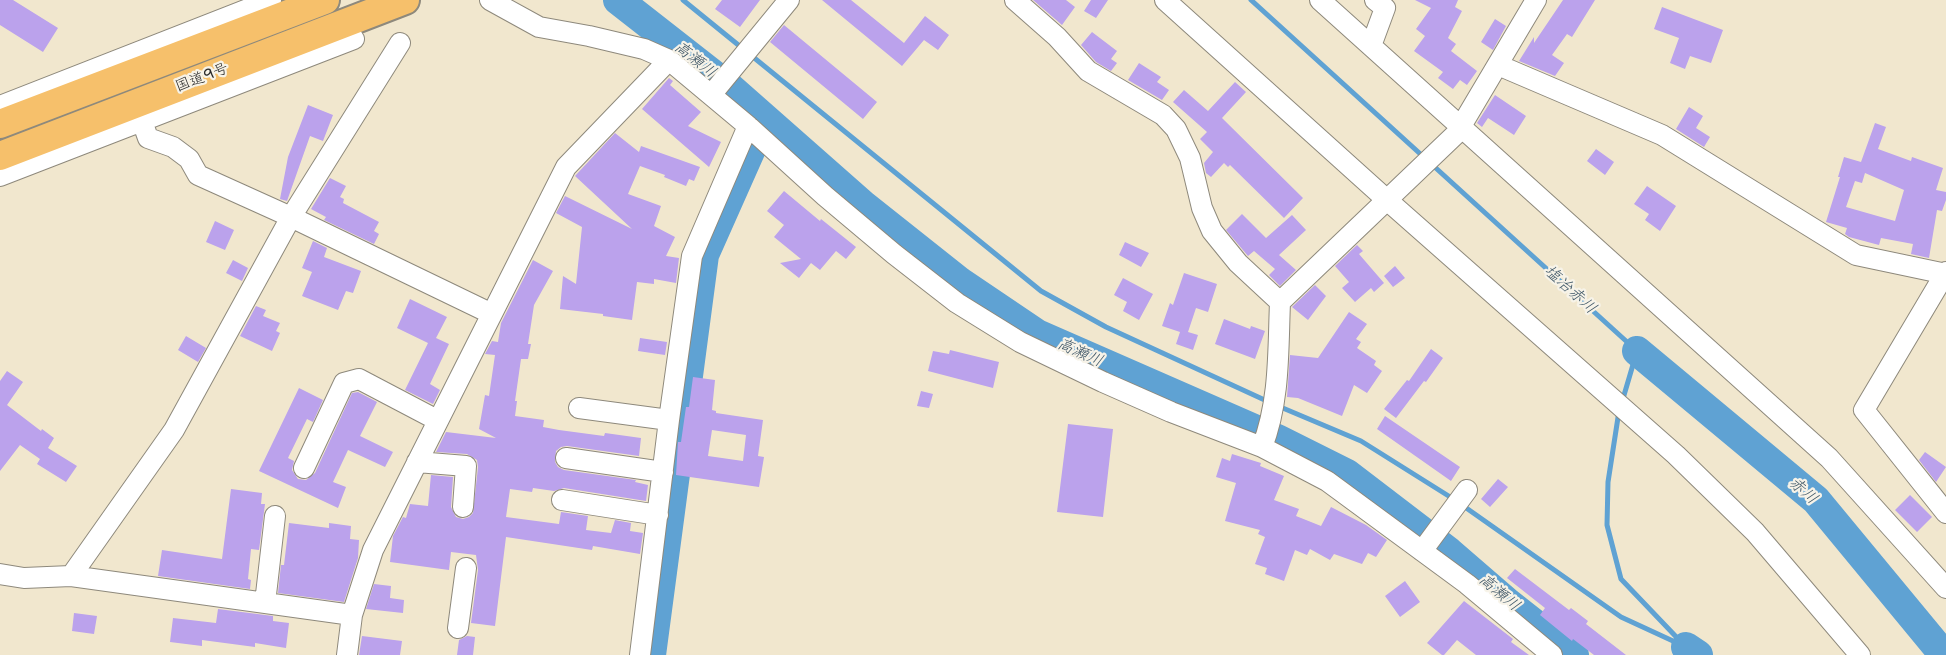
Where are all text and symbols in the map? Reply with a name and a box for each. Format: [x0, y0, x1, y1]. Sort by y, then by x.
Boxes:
water label: 高瀬川 [670, 38, 720, 82]
street label: 国道9号 [173, 60, 231, 96]
water label: 塩冶赤川 [1540, 261, 1600, 319]
water label: 高瀬川 [1054, 334, 1106, 372]
water label: 赤川 [1785, 473, 1821, 509]
water label: 高瀬川 [1474, 570, 1524, 616]

